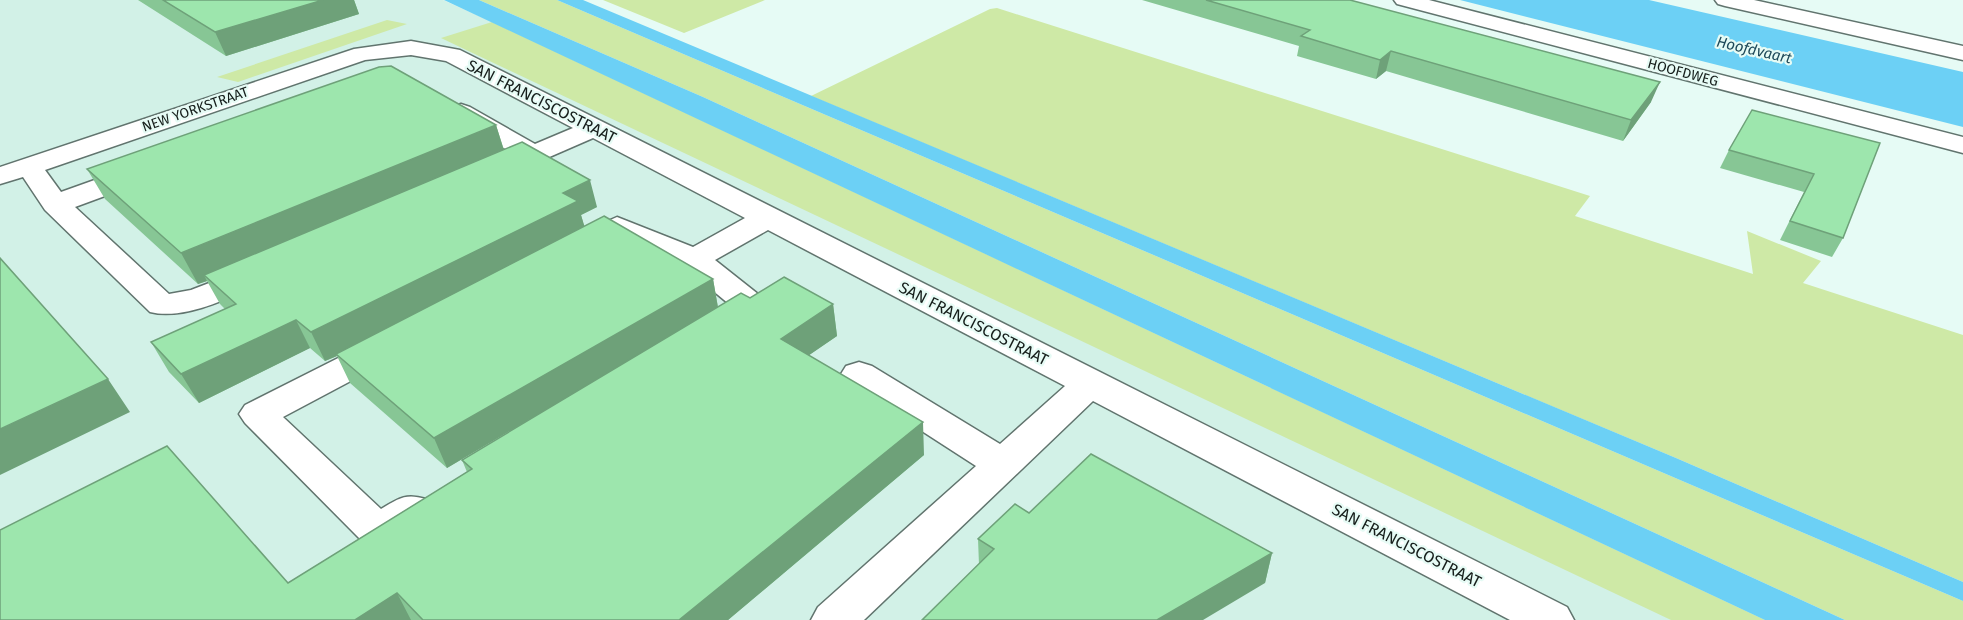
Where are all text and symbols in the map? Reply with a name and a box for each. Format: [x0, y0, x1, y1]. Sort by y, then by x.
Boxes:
water label: Hoofdvaart [1715, 33, 1794, 68]
street label: HOOFDWEG [1646, 55, 1720, 90]
street label: SAN FRANCISCOSTRAAT [464, 56, 620, 148]
street label: NEW YORKSTRAAT [140, 83, 251, 136]
street label: SAN FRANCISCOSTRAAT [896, 278, 1052, 370]
street label: SAN FRANCISCOSTRAAT [1329, 500, 1485, 592]

